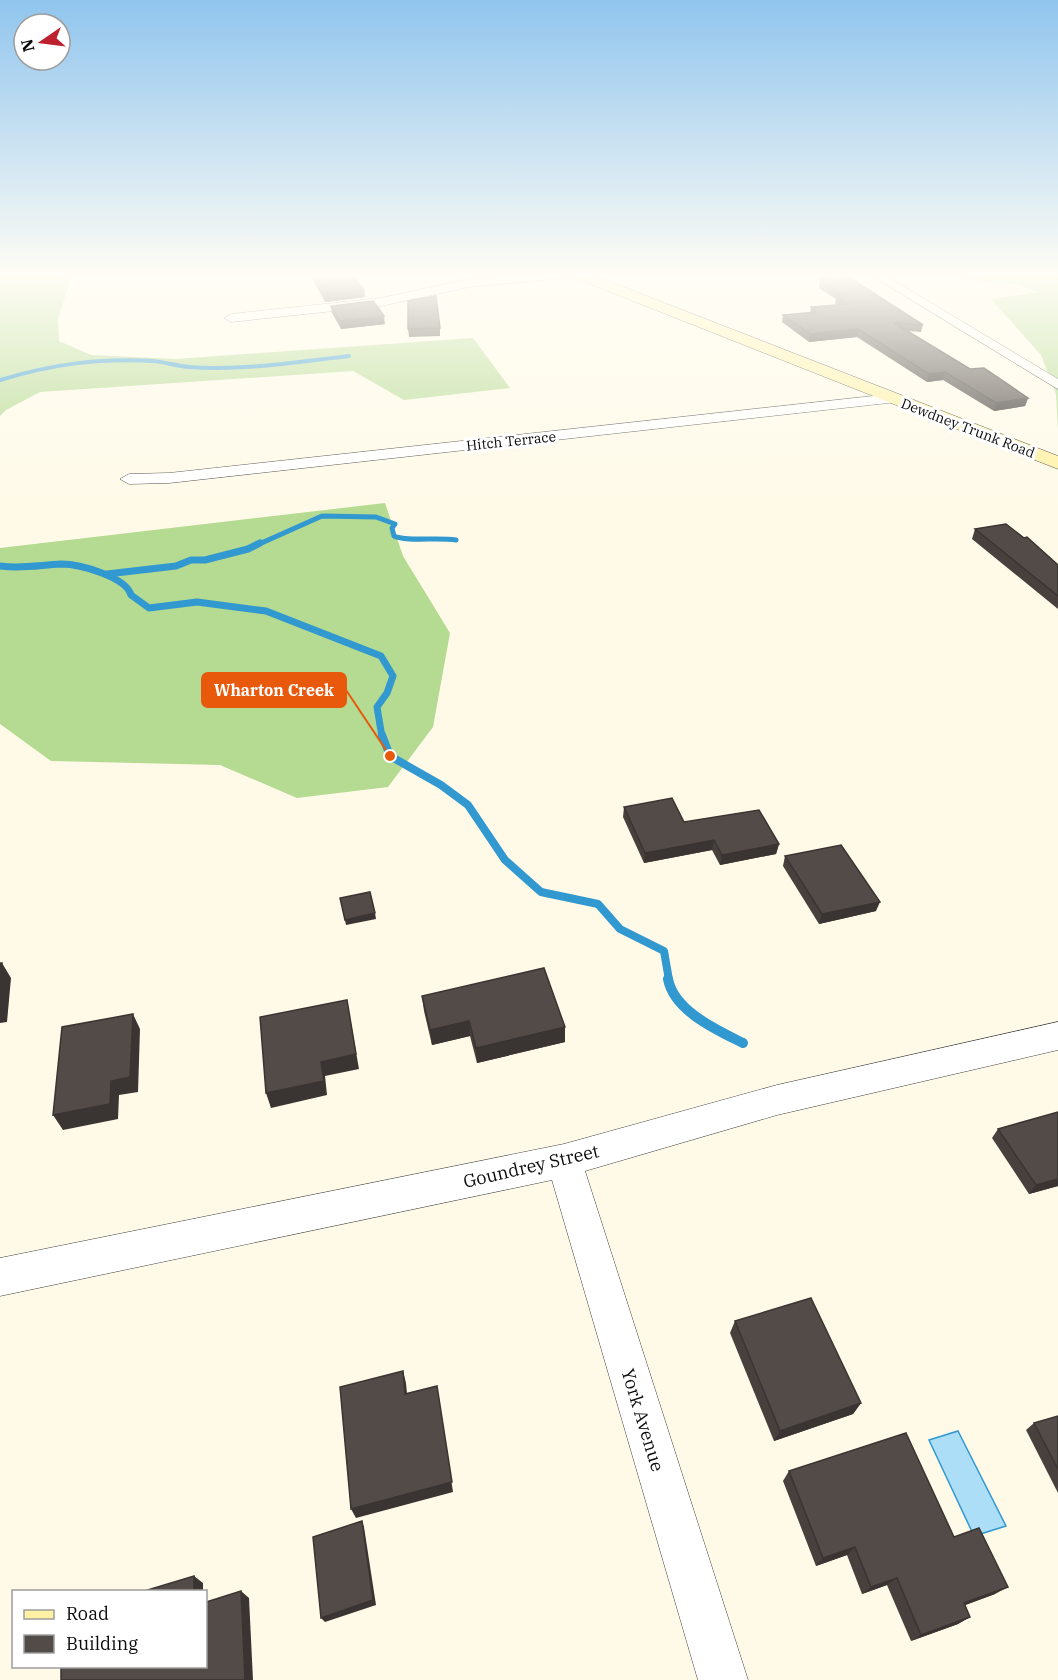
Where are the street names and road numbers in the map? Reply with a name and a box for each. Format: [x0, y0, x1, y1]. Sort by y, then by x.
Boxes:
street label: Dewdney Trunk Road [899, 394, 1038, 462]
street label: Hitch Terrace [465, 427, 557, 455]
street label: Goundrey Street [461, 1139, 601, 1193]
street label: York Avenue [616, 1366, 670, 1474]

